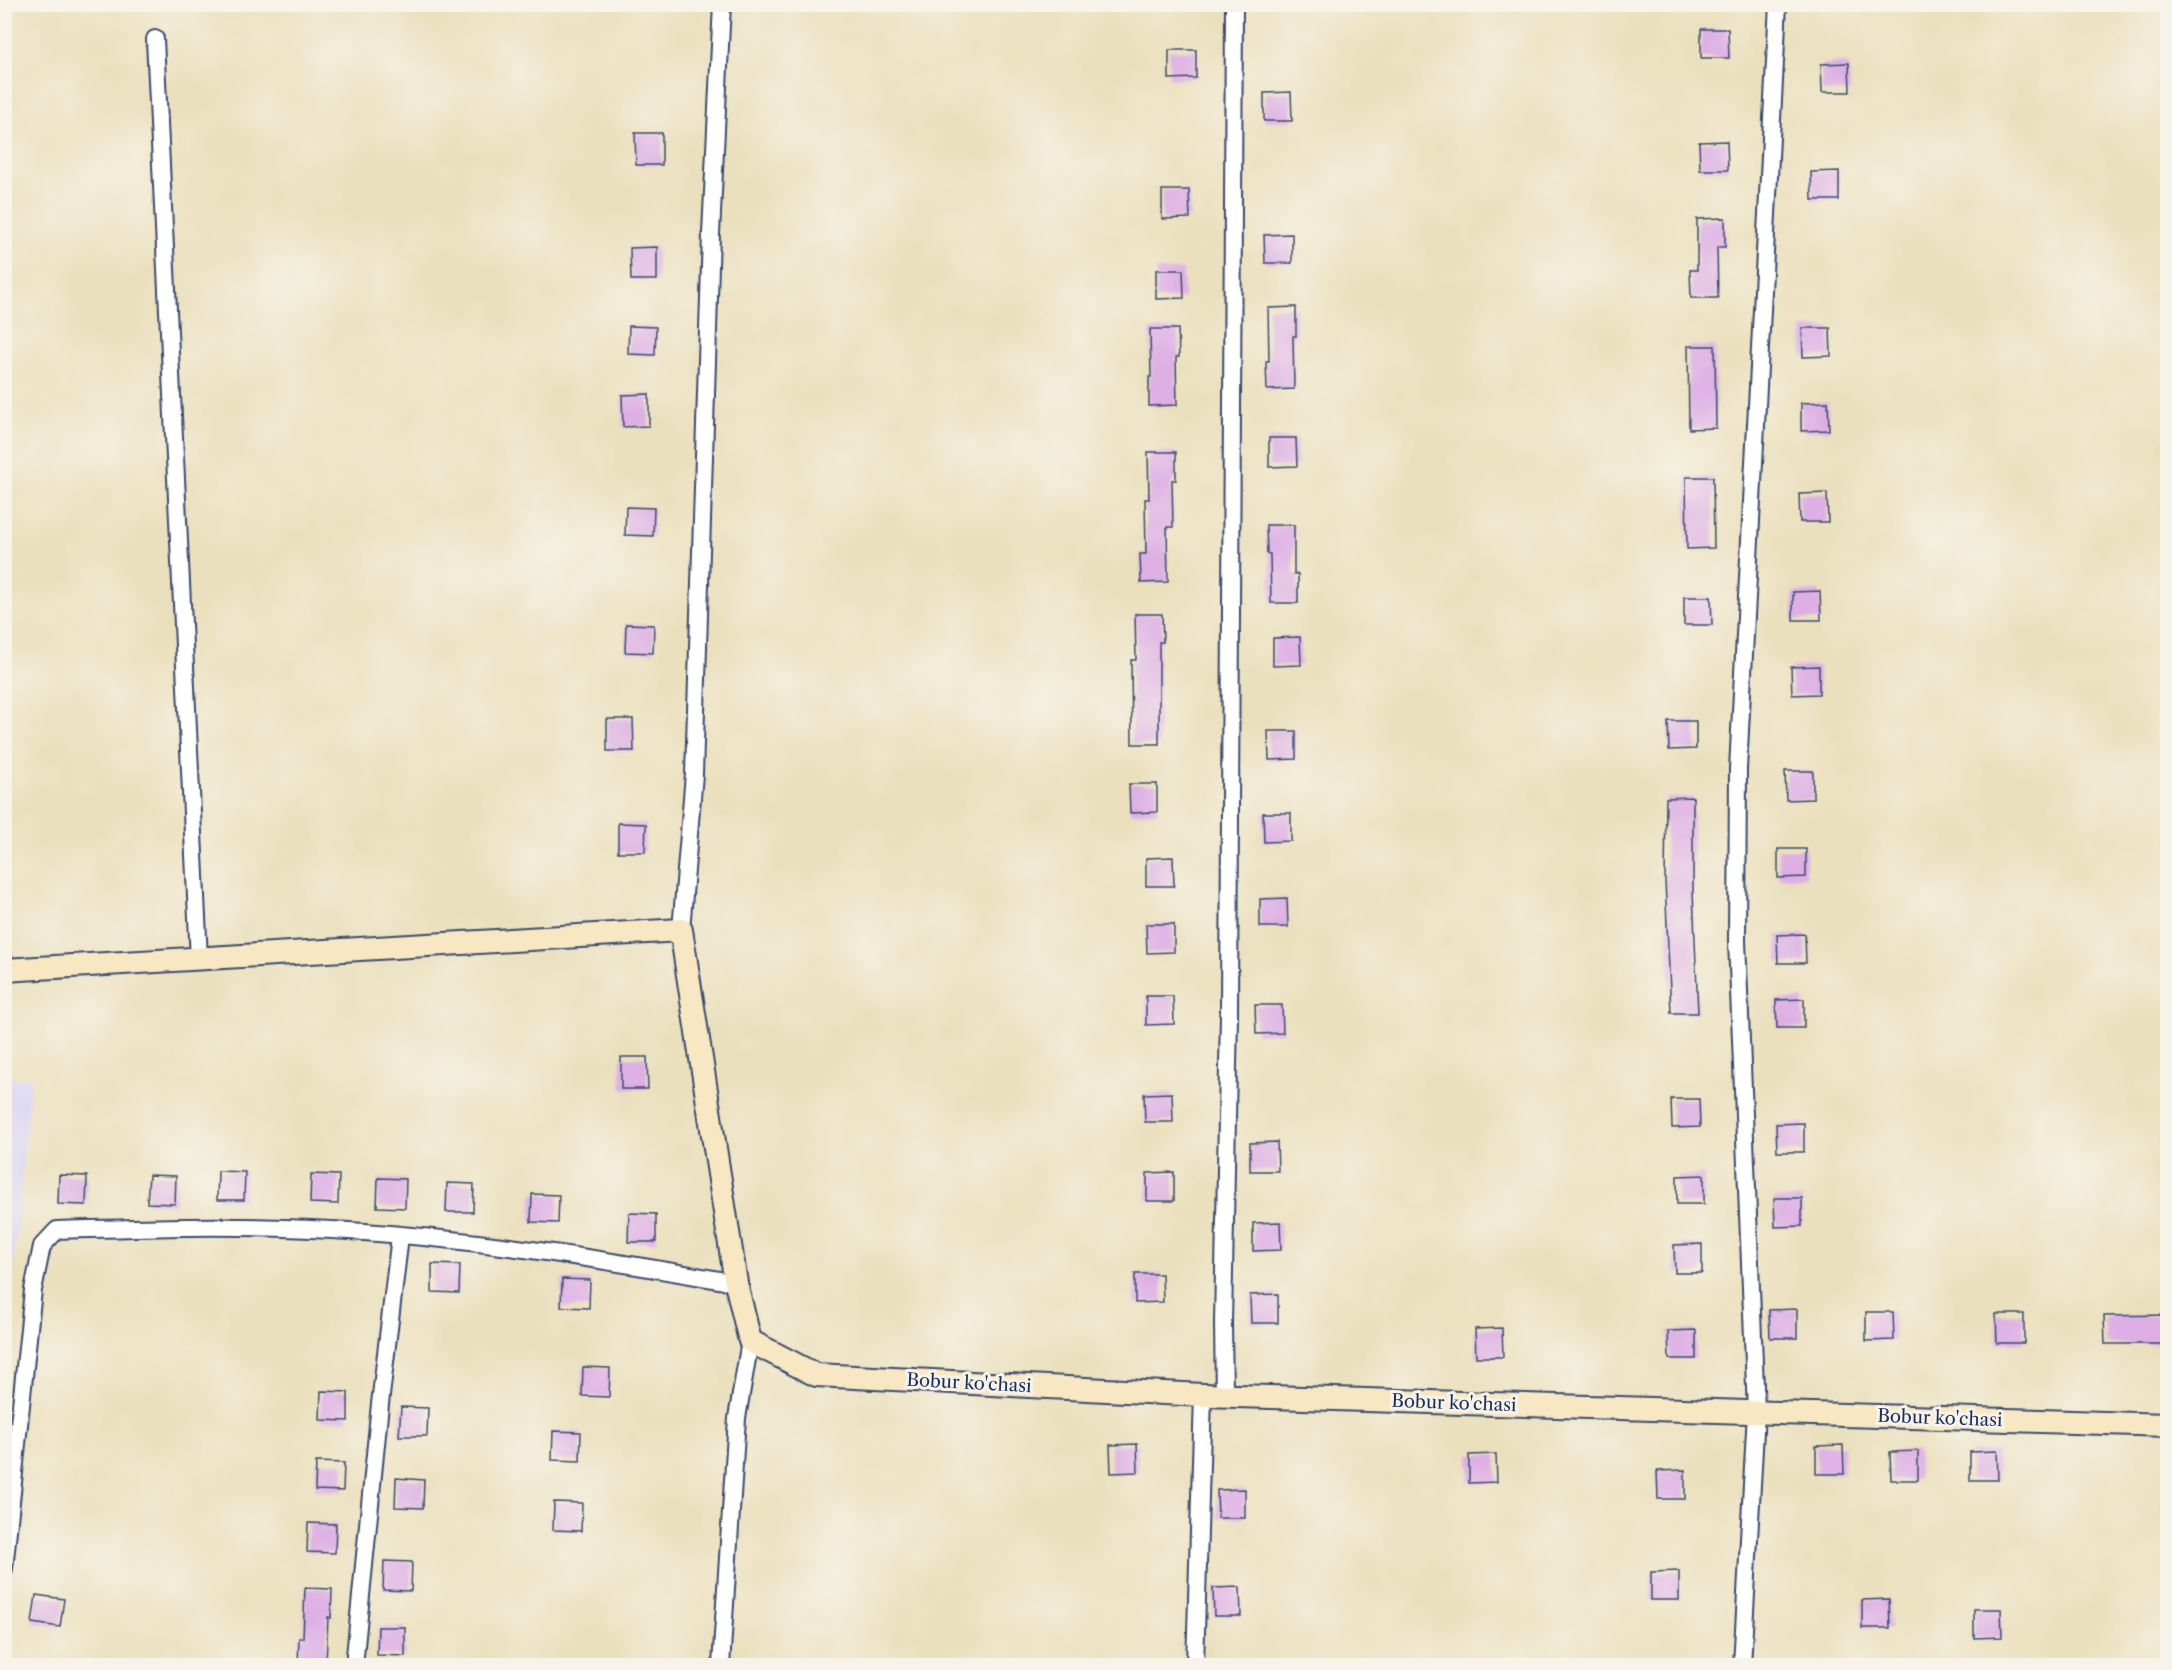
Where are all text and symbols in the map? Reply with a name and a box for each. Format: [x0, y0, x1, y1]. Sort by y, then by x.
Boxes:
street label: Bobur ko'chasi [906, 1369, 1033, 1397]
street label: Bobur ko'chasi [1391, 1390, 1517, 1416]
street label: Bobur ko'chasi [1877, 1405, 2003, 1431]

